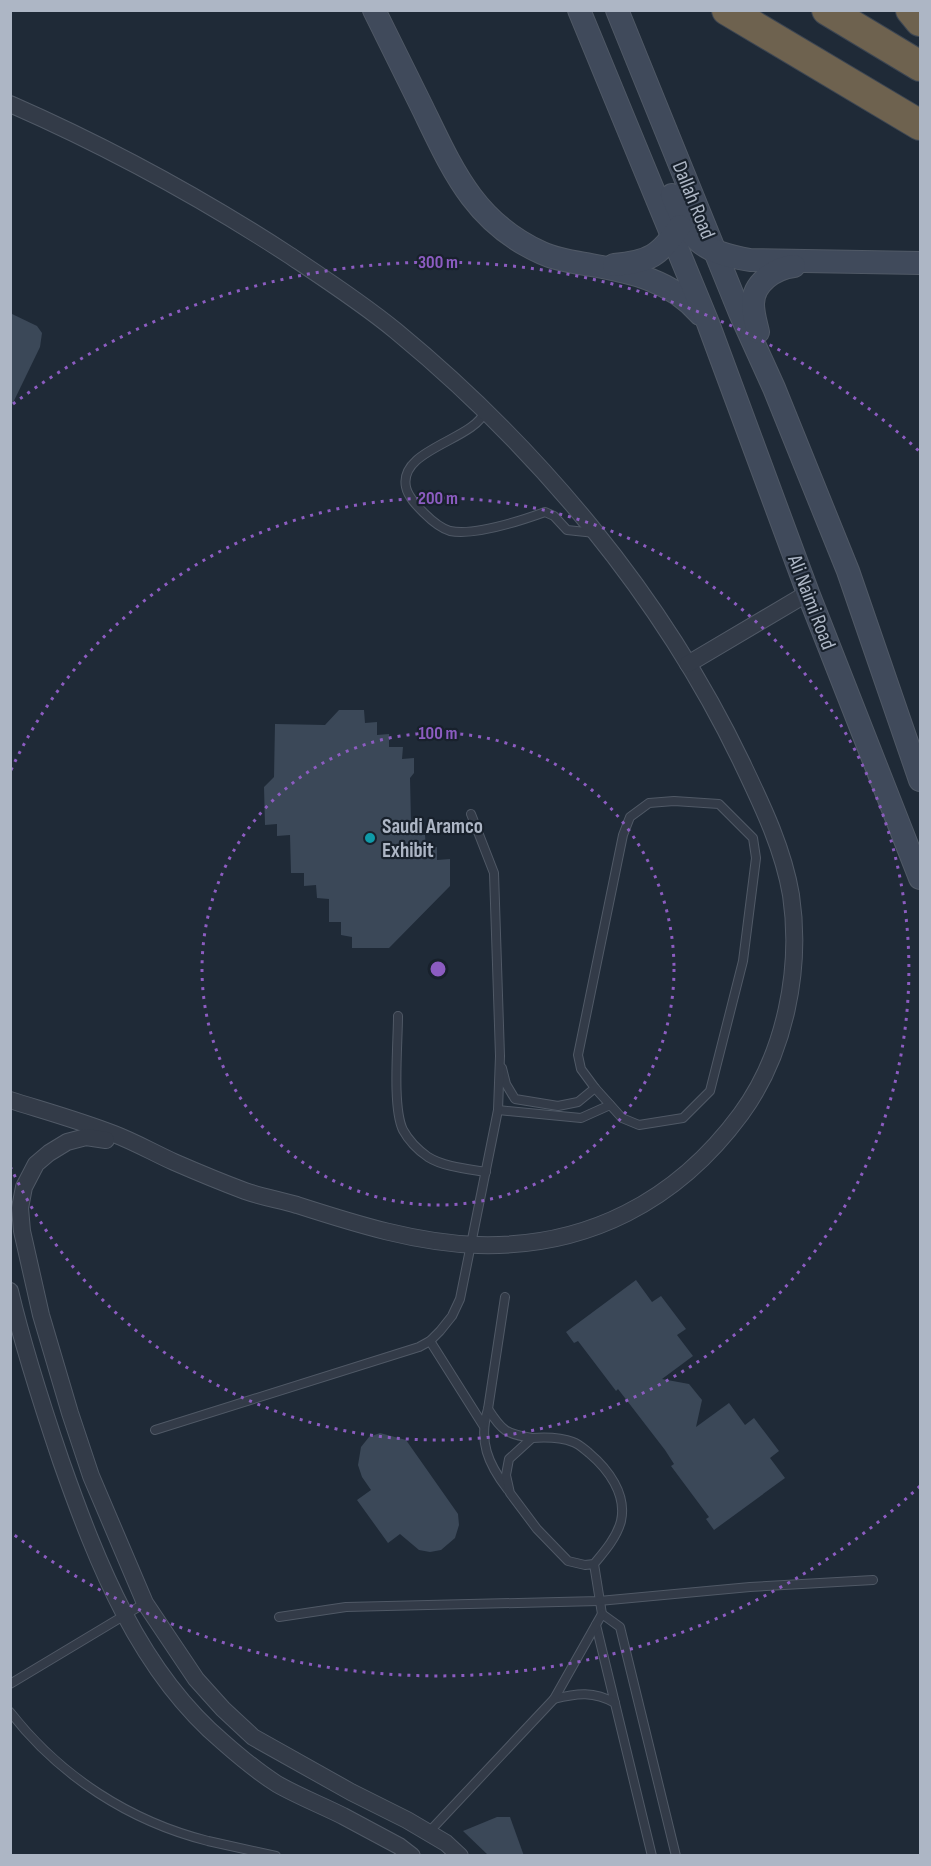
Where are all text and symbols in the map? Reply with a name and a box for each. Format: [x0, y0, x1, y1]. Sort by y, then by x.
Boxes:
street label: Dallah Road [667, 158, 720, 243]
text: 300 m [418, 252, 458, 273]
text: 200 m [418, 488, 458, 509]
street label: Ali Naimi Road [782, 550, 841, 653]
text: 100 m [419, 723, 458, 744]
place label: Saudi Aramco Exhibit [382, 814, 483, 863]
marker: Saudi Aramco Exhibit [363, 831, 377, 845]
centre of rings [428, 959, 448, 979]

